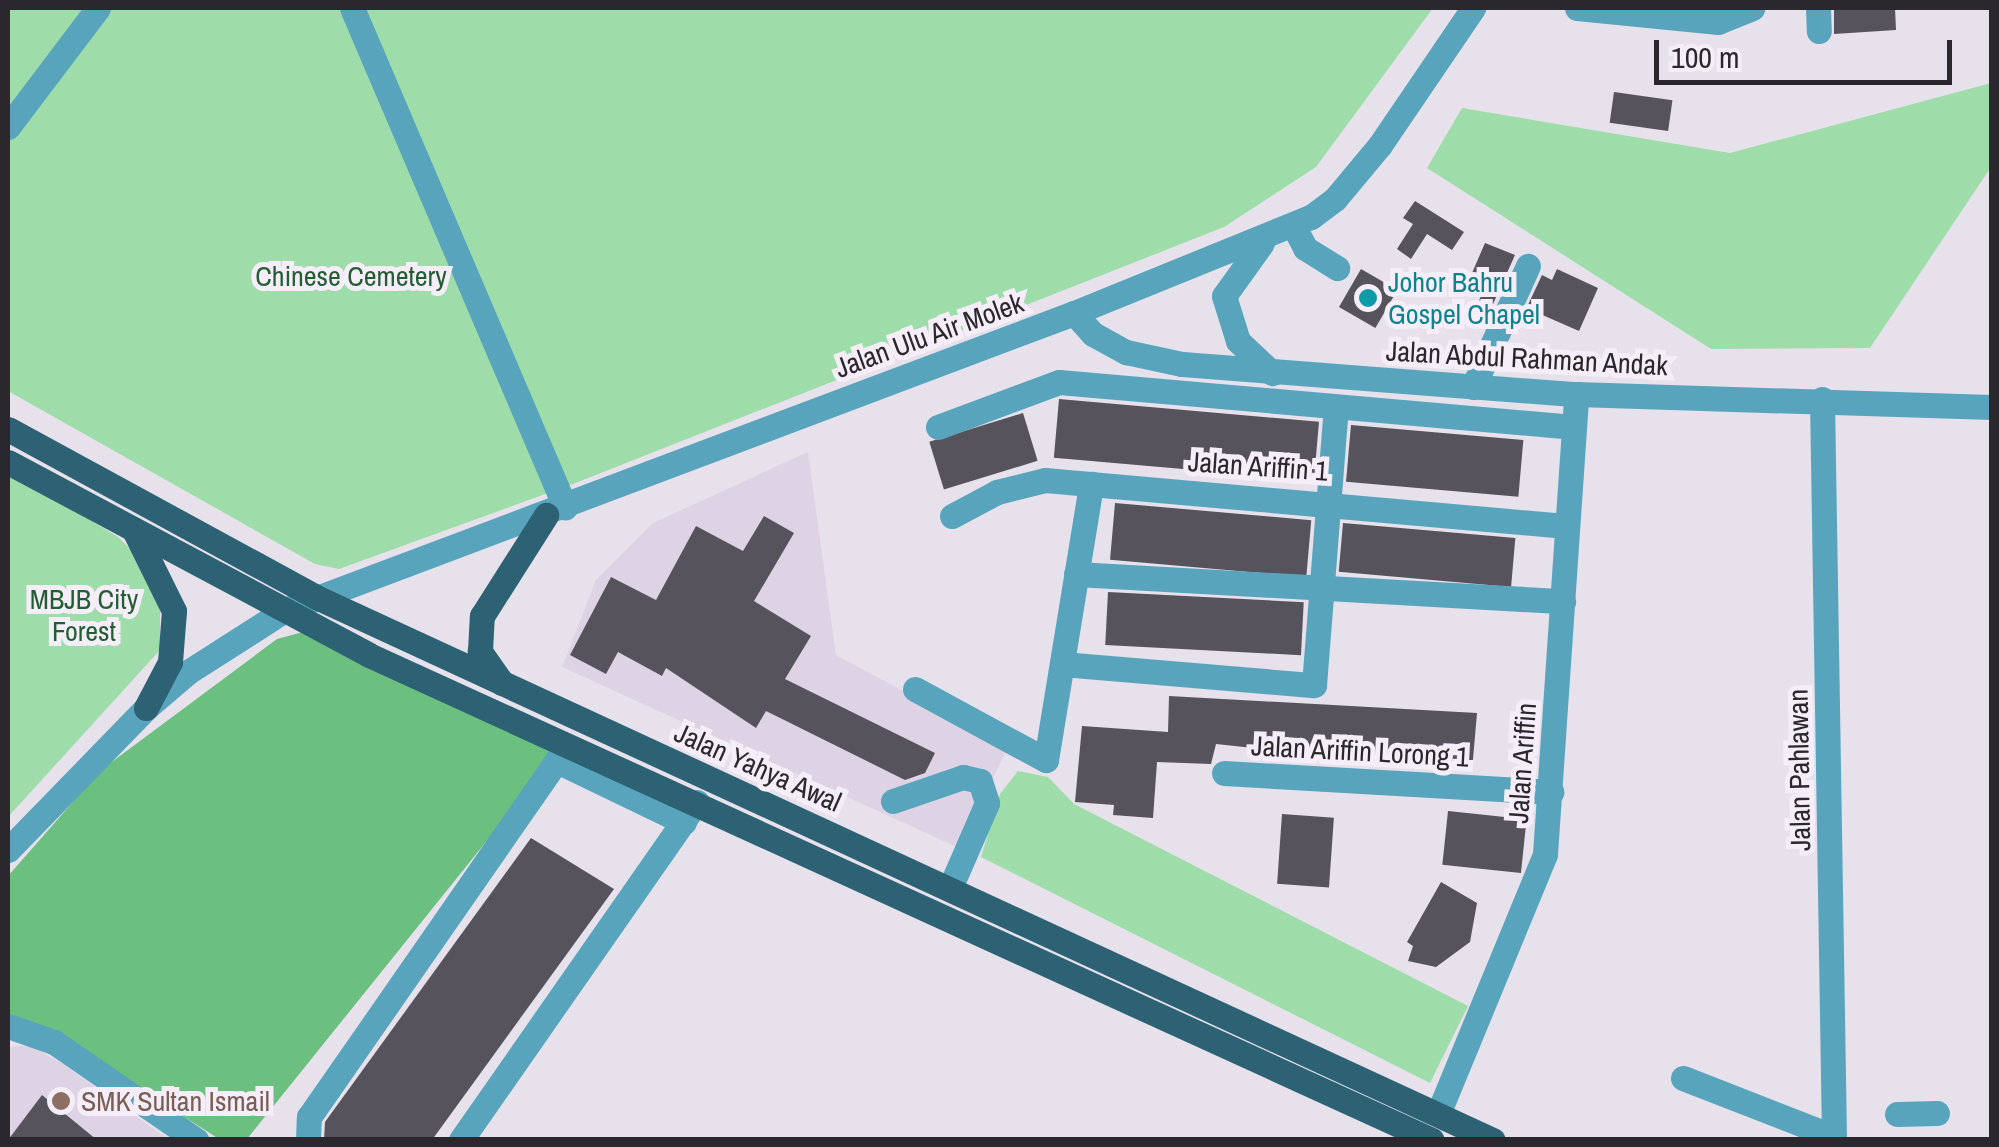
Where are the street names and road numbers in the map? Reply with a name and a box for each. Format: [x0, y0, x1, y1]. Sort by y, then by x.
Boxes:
street label: Jalan Ulu Air Molek [830, 285, 1028, 385]
street label: Jalan Abdul Rahman Andak [1384, 334, 1670, 382]
street label: Jalan Ariffin 1 [1186, 444, 1330, 488]
street label: Jalan Pahlawan [1781, 689, 1817, 851]
street label: Jalan Ariffin [1501, 701, 1543, 825]
street label: Jalan Yahya Awal [669, 715, 847, 819]
street label: Jalan Ariffin Lorong 1 [1250, 728, 1470, 774]

